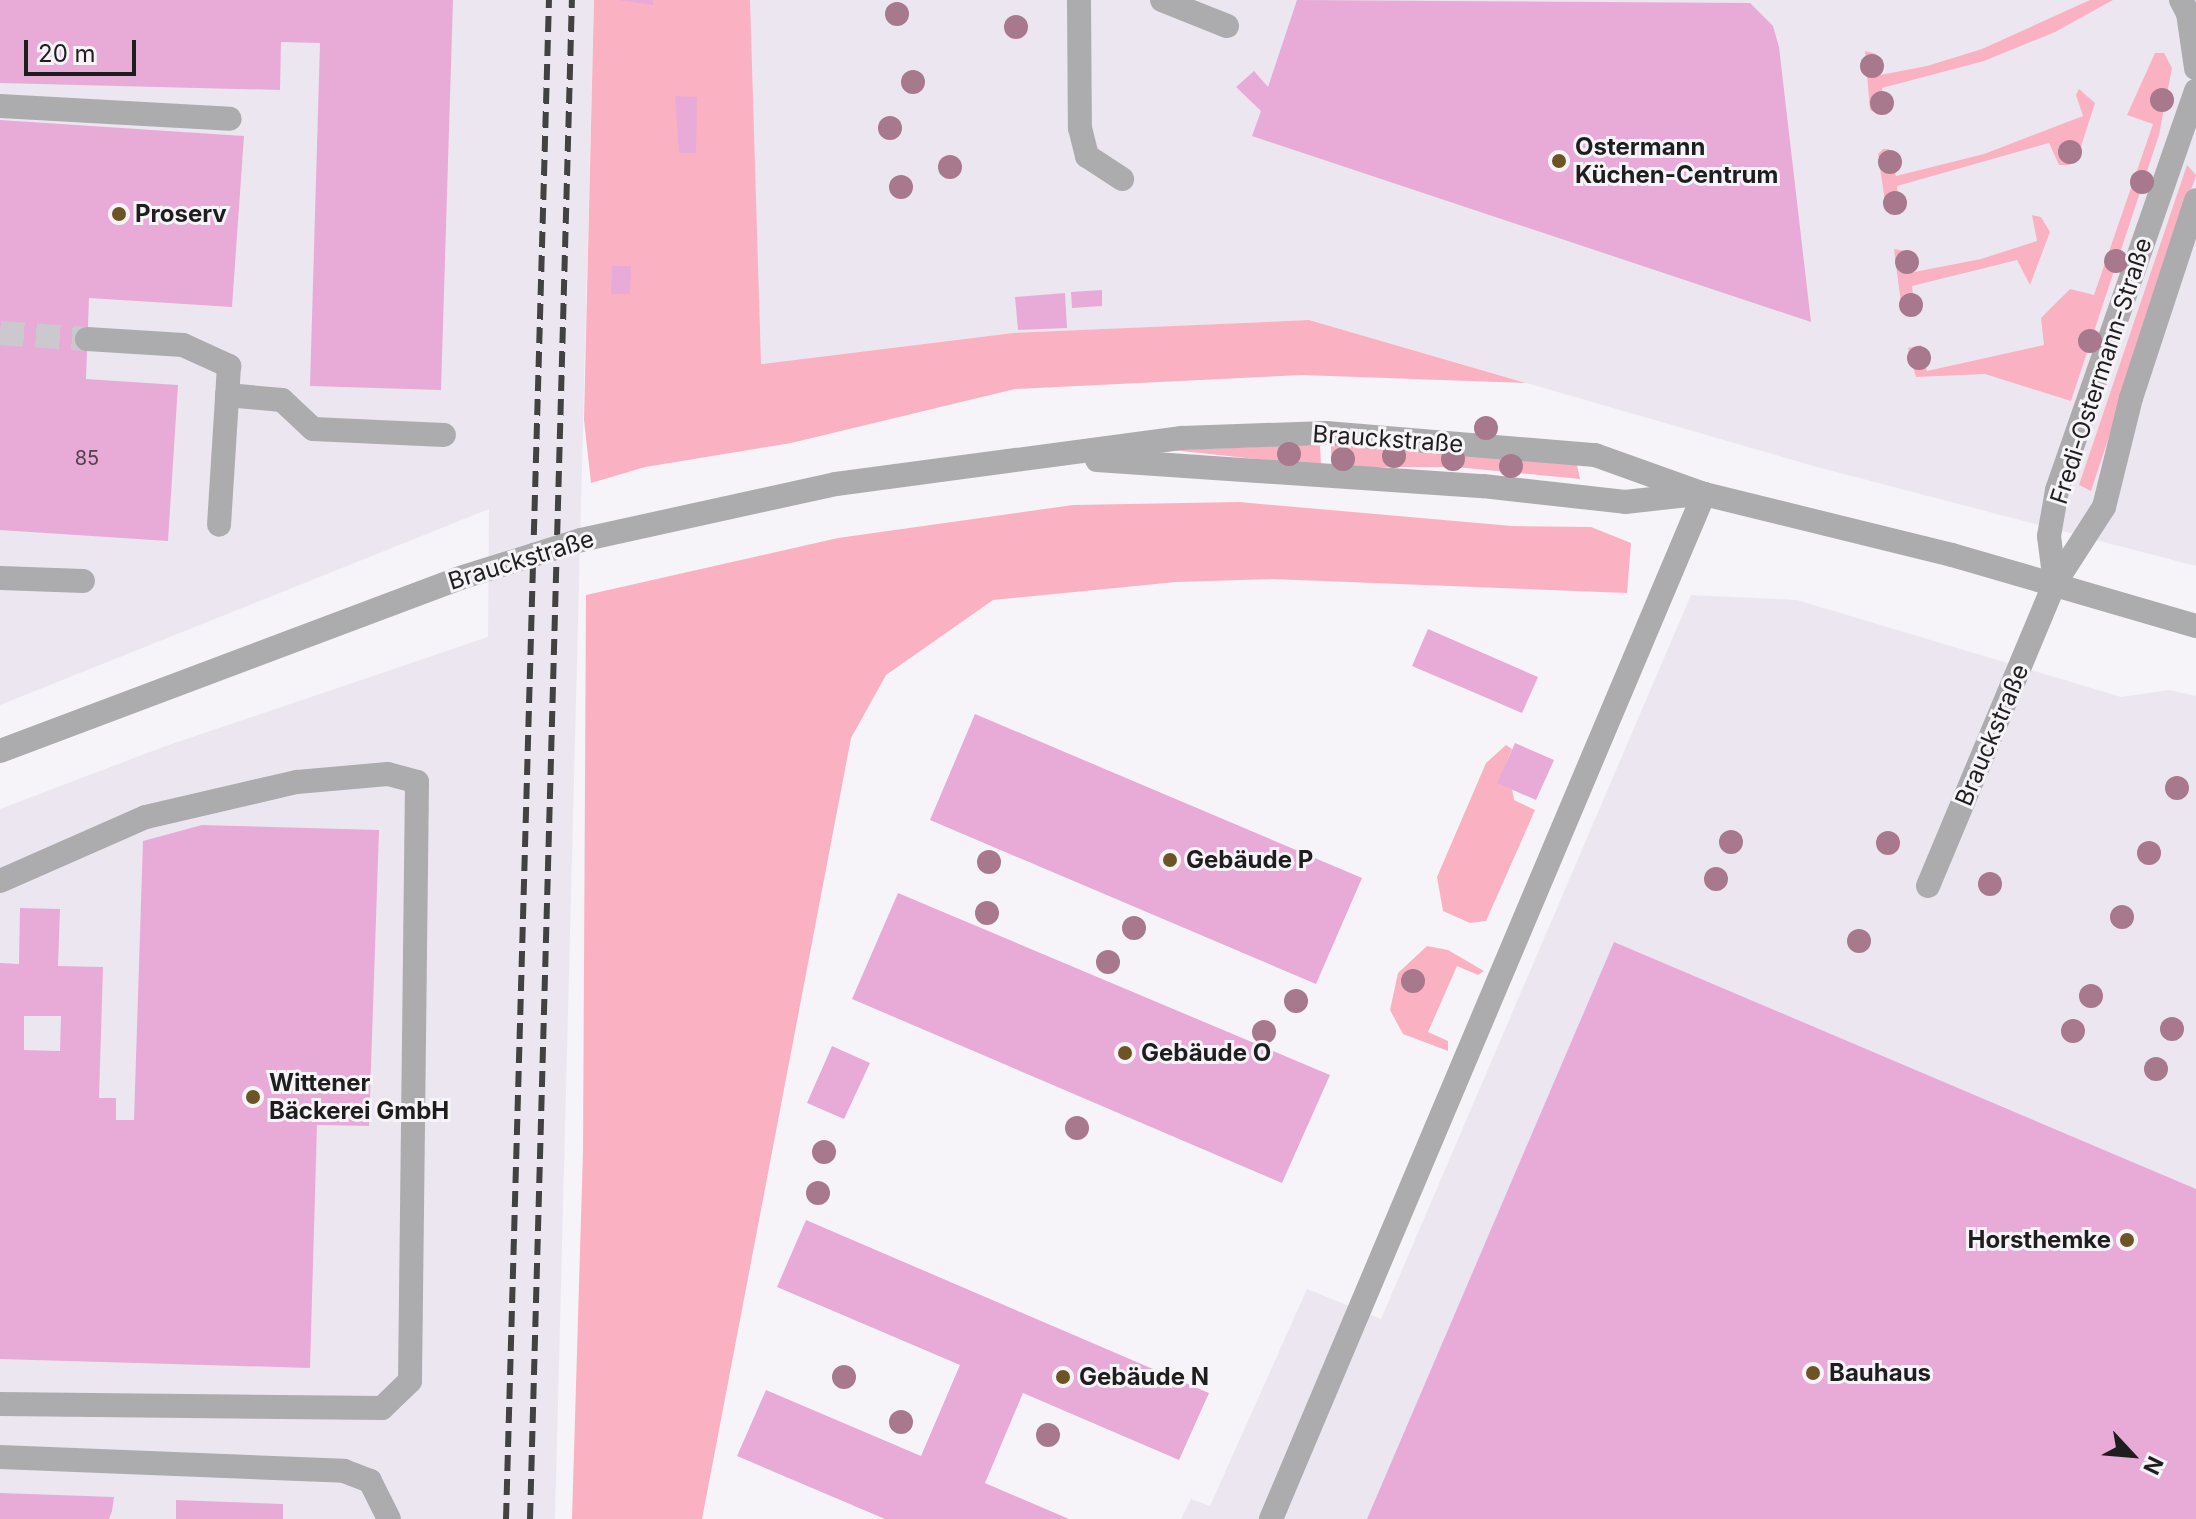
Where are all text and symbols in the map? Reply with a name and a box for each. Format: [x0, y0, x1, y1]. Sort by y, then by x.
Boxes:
scale bar [28, 24, 140, 74]
text: 20 m [38, 39, 96, 68]
place label: Ostermann Küchen-Centrum [1575, 133, 1778, 189]
marker: Ostermann Küchen-Centrum [1550, 152, 1568, 170]
place label: Proserv [135, 200, 227, 228]
marker: Proserv [110, 205, 128, 223]
street label: Fredi-Ostermann-Straße [2044, 234, 2158, 508]
street label: Brauckstraße [1312, 419, 1464, 459]
house number: 85 [75, 446, 99, 470]
street label: Brauckstraße [445, 524, 597, 596]
street label: Brauckstraße [1949, 660, 2035, 810]
place label: Gebäude P [1186, 846, 1313, 874]
marker: Gebäude P [1161, 851, 1179, 869]
place label: Gebäude O [1141, 1039, 1271, 1067]
marker: Gebäude O [1116, 1044, 1134, 1062]
place label: Wittener Bäckerei GmbH [269, 1069, 449, 1125]
marker: Wittener Bäckerei GmbH [244, 1088, 262, 1106]
place label: Horsthemke [1967, 1226, 2111, 1254]
marker: Horsthemke [2118, 1231, 2136, 1249]
place label: Bauhaus [1829, 1359, 1931, 1387]
place label: Gebäude N [1079, 1363, 1209, 1391]
marker: Bauhaus [1804, 1364, 1822, 1382]
marker: Gebäude N [1054, 1368, 1072, 1386]
north arrow [2092, 1415, 2172, 1495]
text: N [2138, 1452, 2169, 1479]

